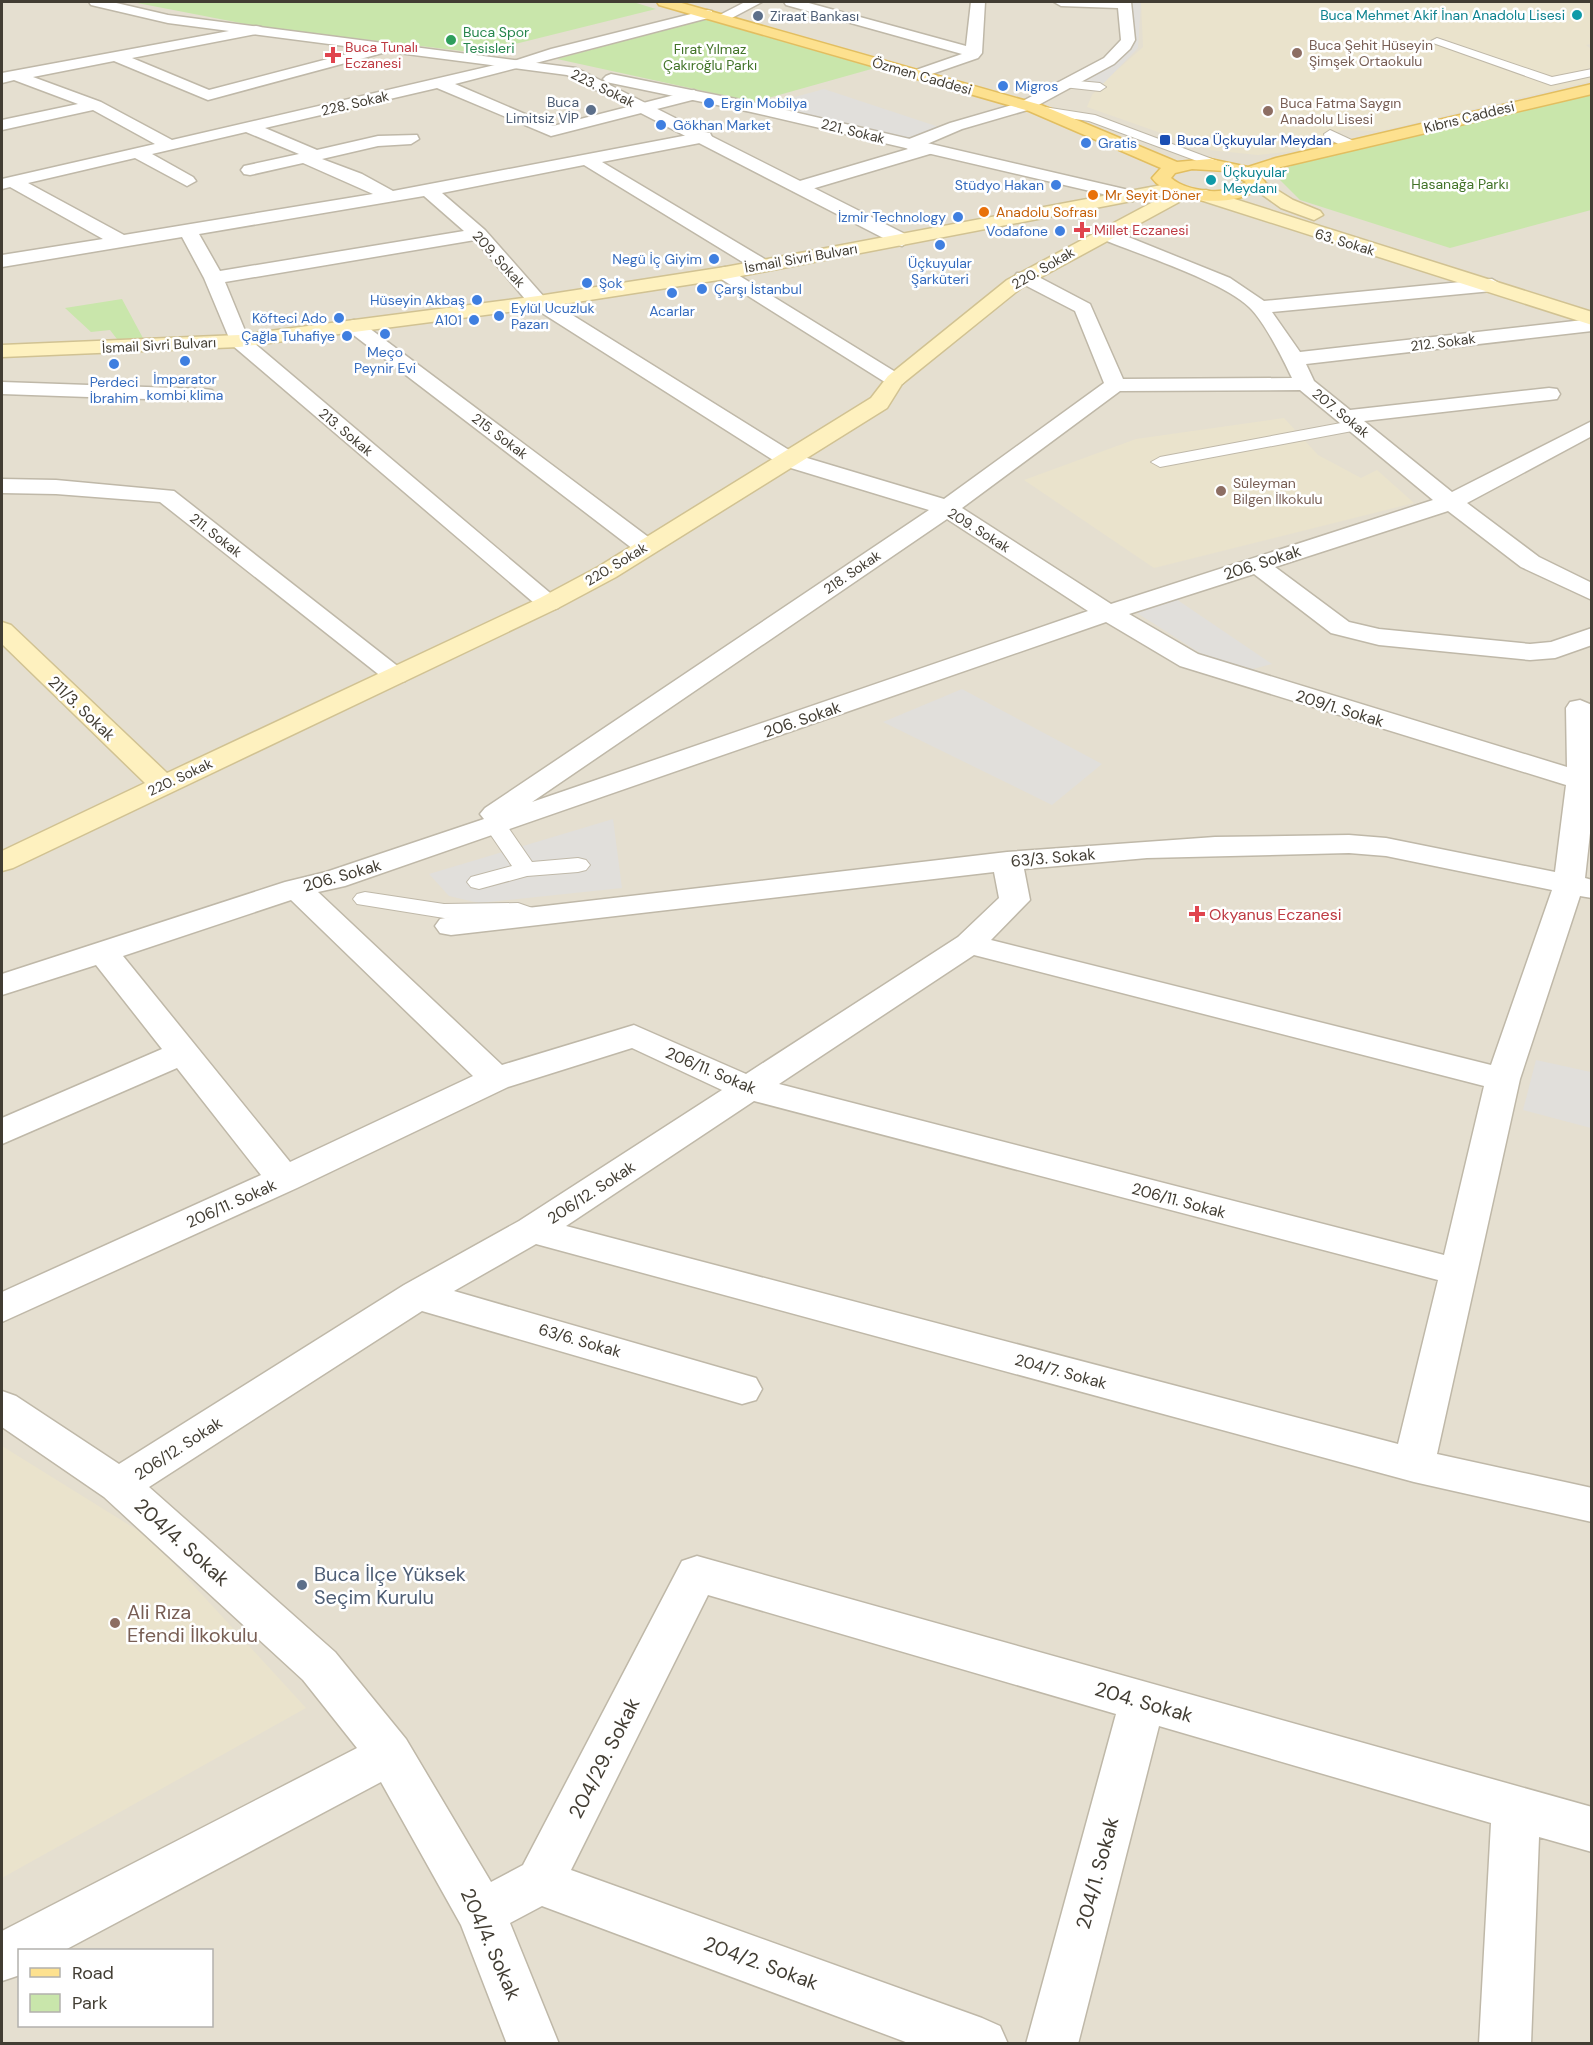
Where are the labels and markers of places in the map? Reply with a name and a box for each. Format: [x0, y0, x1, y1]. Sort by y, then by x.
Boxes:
place label: Buca Mehmet Akif İnan Anadolu Lisesi [1320, 6, 1565, 24]
place label: Ziraat Bankası [770, 7, 859, 25]
marker: Buca Mehmet Akif İnan Anadolu Lisesi [1570, 8, 1584, 22]
marker: Ziraat Bankası [751, 9, 765, 23]
place label: Buca Spor Tesisleri [463, 23, 529, 57]
marker: Buca Spor Tesisleri [444, 33, 458, 47]
place label: Buca Şehit Hüseyin Şimşek Ortaokulu [1309, 36, 1433, 70]
place label: Buca Tunalı Eczanesi [345, 38, 418, 72]
marker: Buca Şehit Hüseyin Şimşek Ortaokulu [1290, 46, 1304, 60]
marker: Buca Tunalı Eczanesi [326, 48, 340, 62]
place label: Migros [1015, 77, 1058, 95]
marker: Migros [996, 79, 1010, 93]
place label: Buca Limitsiz VİP [506, 93, 579, 127]
place label: Ergin Mobilya [721, 94, 807, 112]
place label: Buca Fatma Saygın Anadolu Lisesi [1280, 94, 1401, 128]
marker: Ergin Mobilya [702, 96, 716, 110]
marker: Buca Limitsiz VİP [584, 103, 598, 117]
marker: Buca Fatma Saygın Anadolu Lisesi [1261, 104, 1275, 118]
place label: Gökhan Market [673, 116, 771, 134]
marker: Gökhan Market [654, 118, 668, 132]
place label: Buca Üçkuyular Meydan [1177, 131, 1332, 149]
marker: Buca Üçkuyular Meydan [1158, 133, 1172, 147]
place label: Gratis [1098, 134, 1137, 152]
marker: Gratis [1079, 136, 1093, 150]
place label: Üçkuyular Meydanı [1223, 163, 1287, 197]
marker: Üçkuyular Meydanı [1204, 173, 1218, 187]
place label: Stüdyo Hakan [955, 176, 1044, 194]
marker: Stüdyo Hakan [1049, 178, 1063, 192]
place label: Mr Seyit Döner [1105, 186, 1201, 204]
marker: Mr Seyit Döner [1086, 188, 1100, 202]
place label: Anadolu Sofrası [996, 203, 1097, 221]
marker: Anadolu Sofrası [977, 205, 991, 219]
place label: İzmir Technology [838, 208, 946, 226]
marker: İzmir Technology [951, 210, 965, 224]
place label: Millet Eczanesi [1094, 221, 1189, 239]
place label: Vodafone [986, 222, 1048, 240]
marker: Millet Eczanesi [1075, 223, 1089, 237]
marker: Vodafone [1053, 224, 1067, 238]
marker: Üçkuyular Şarküteri [933, 238, 947, 252]
place label: Negü İç Giyim [612, 250, 702, 268]
marker: Negü İç Giyim [707, 252, 721, 266]
place label: Üçkuyular Şarküteri [908, 254, 972, 288]
place label: Şok [599, 274, 622, 292]
marker: Şok [580, 276, 594, 290]
place label: Çarşı İstanbul [714, 280, 802, 298]
marker: Çarşı İstanbul [695, 282, 709, 296]
marker: Acarlar [665, 286, 679, 300]
place label: Hüseyin Akbaş [370, 291, 465, 309]
marker: Hüseyin Akbaş [470, 293, 484, 307]
place label: Eylül Ucuzluk Pazarı [511, 299, 595, 333]
place label: Acarlar [649, 302, 695, 320]
place label: Köfteci Ado [252, 309, 327, 327]
marker: Eylül Ucuzluk Pazarı [492, 309, 506, 323]
marker: Köfteci Ado [332, 311, 346, 325]
place label: A101 [435, 311, 462, 329]
marker: A101 [467, 313, 481, 327]
place label: Çağla Tuhafiye [241, 327, 335, 345]
marker: Meço Peynir Evi [378, 327, 392, 341]
marker: Çağla Tuhafiye [340, 329, 354, 343]
place label: Meço Peynir Evi [354, 343, 416, 377]
marker: İmparator kombi klima [178, 354, 192, 368]
marker: Perdeci İbrahim [107, 357, 121, 371]
place label: İmparator kombi klima [147, 370, 223, 404]
place label: Perdeci İbrahim [90, 373, 138, 407]
place label: Süleyman Bilgen İlkokulu [1233, 474, 1323, 508]
marker: Süleyman Bilgen İlkokulu [1214, 484, 1228, 498]
place label: Okyanus Eczanesi [1209, 904, 1342, 925]
marker: Okyanus Eczanesi [1190, 907, 1204, 921]
place label: Buca İlçe Yüksek Seçim Kurulu [314, 1561, 466, 1610]
marker: Buca İlçe Yüksek Seçim Kurulu [295, 1578, 309, 1592]
place label: Ali Rıza Efendi İlkokulu [127, 1599, 258, 1648]
marker: Ali Rıza Efendi İlkokulu [108, 1616, 122, 1630]

